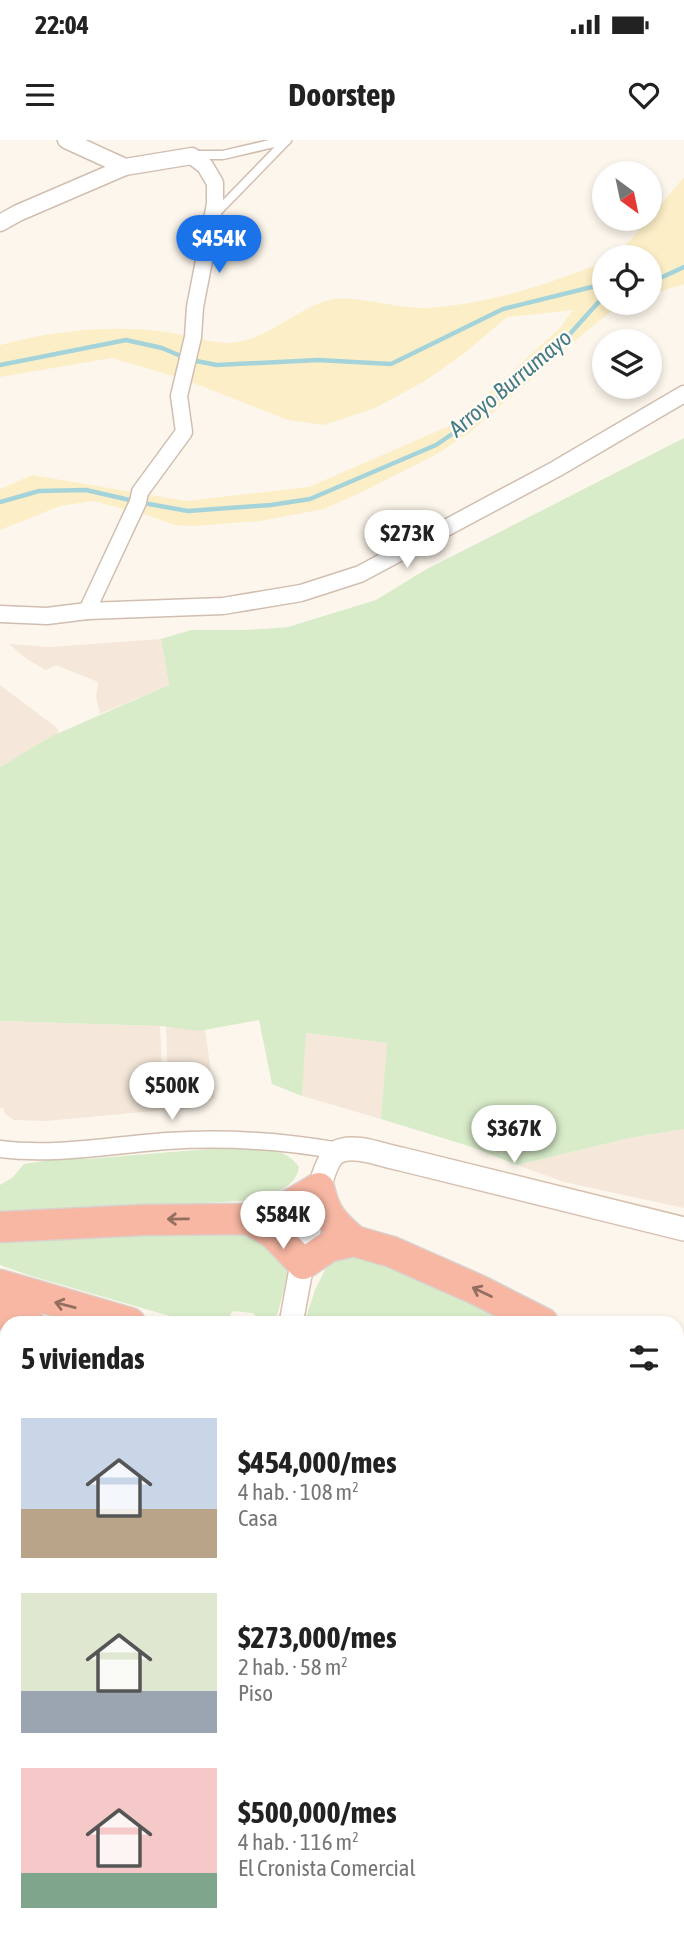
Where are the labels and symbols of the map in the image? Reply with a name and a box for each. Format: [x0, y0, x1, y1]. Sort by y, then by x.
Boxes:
north arrow [592, 161, 662, 231]
pin: $454K [170, 216, 268, 275]
water label: Arroyo Burrumayo [443, 324, 577, 442]
pin: $273K [358, 510, 456, 570]
pin: $500K [123, 1062, 221, 1122]
pin: $367K [465, 1105, 563, 1165]
pin: $584K [234, 1192, 332, 1251]
one-way arrow [166, 1213, 189, 1226]
one-way arrow [472, 1285, 493, 1299]
one-way arrow [54, 1298, 77, 1311]

